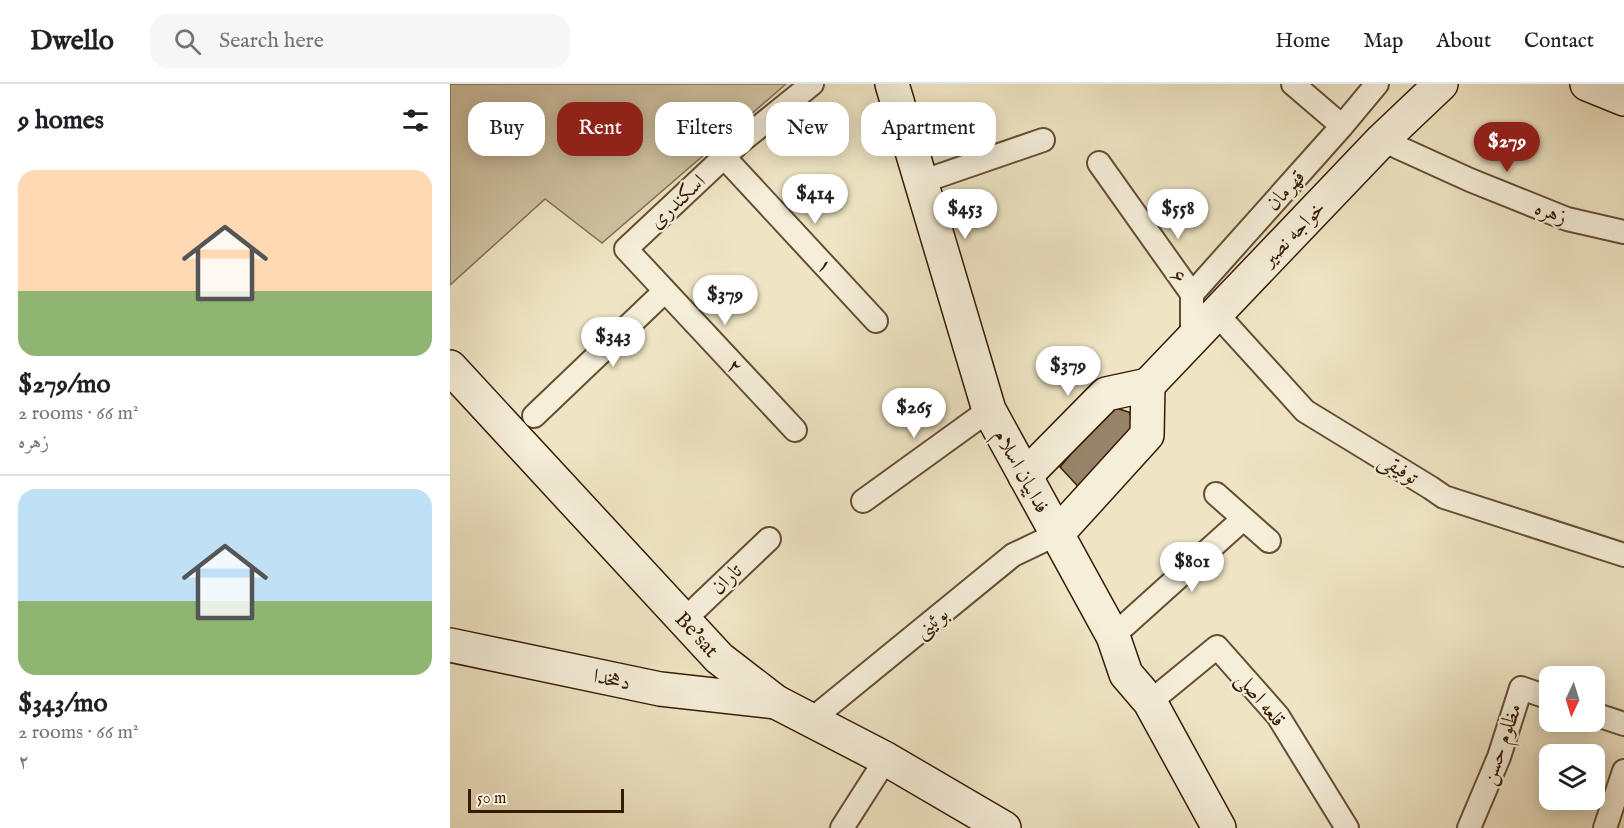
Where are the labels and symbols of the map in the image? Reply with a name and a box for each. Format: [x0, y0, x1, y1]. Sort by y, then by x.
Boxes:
pin: $279 [1471, 122, 1543, 173]
street label: قهرمان [1260, 165, 1312, 217]
street label: اسکندری [644, 169, 712, 235]
pin: $414 [779, 174, 851, 225]
pin: $453 [929, 189, 1001, 240]
pin: $558 [1142, 189, 1214, 240]
street label: خواجه نصیر [1255, 195, 1332, 274]
street label: زهره [1530, 195, 1571, 232]
street label: ۱ [810, 252, 838, 280]
street label: ۶ [1163, 264, 1192, 290]
pin: $379 [689, 275, 761, 326]
pin: $343 [577, 317, 649, 368]
pin: $379 [1032, 346, 1104, 397]
street label: ۲ [720, 353, 748, 381]
pin: $265 [878, 388, 950, 439]
street label: فداییان اسلام [984, 425, 1055, 520]
street label: توفیقی [1373, 447, 1424, 492]
pin: $801 [1156, 542, 1228, 593]
street label: تاران [706, 558, 749, 602]
street label: بوئینی [909, 601, 955, 645]
street label: Be'sat [668, 607, 724, 664]
street label: دهخدا [591, 663, 633, 698]
north arrow [1539, 666, 1605, 732]
street label: قلعه اصلی [1228, 667, 1291, 734]
street label: مظلوم حسن [1476, 700, 1532, 790]
scale bar [468, 786, 624, 814]

